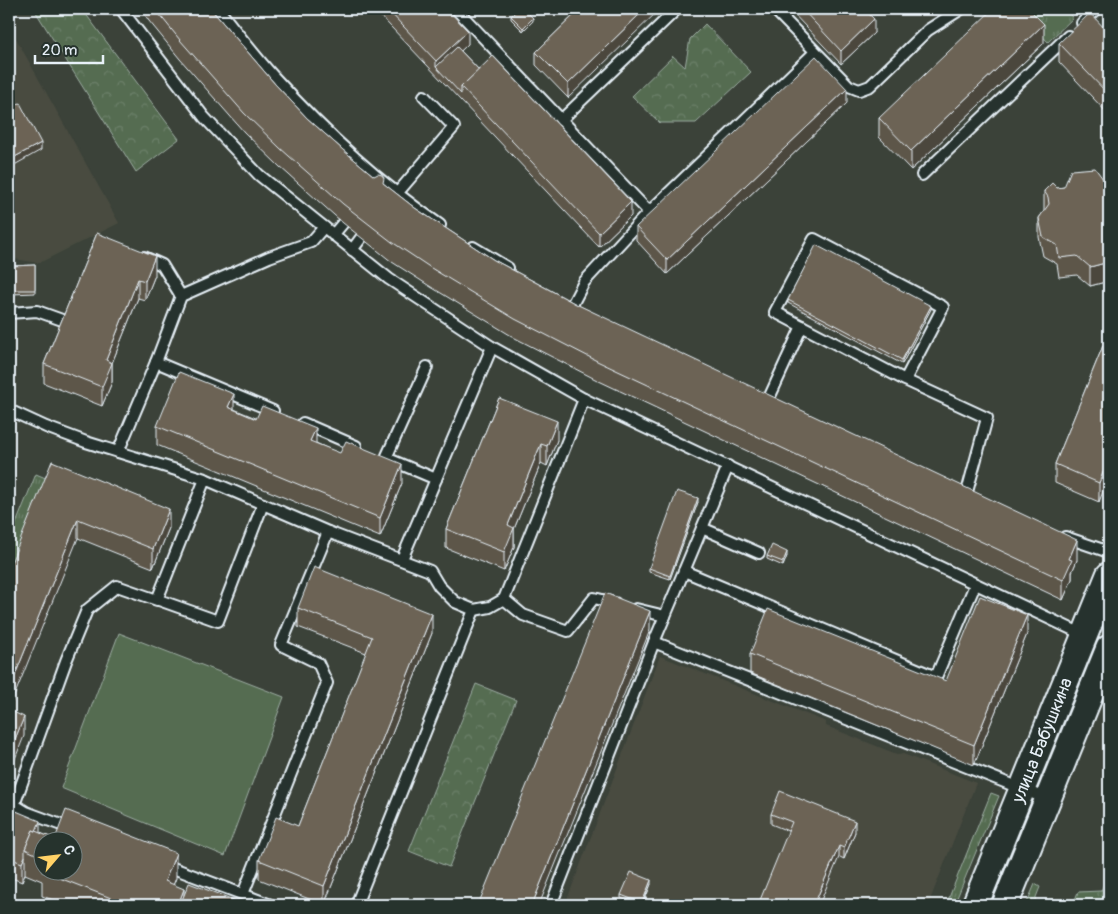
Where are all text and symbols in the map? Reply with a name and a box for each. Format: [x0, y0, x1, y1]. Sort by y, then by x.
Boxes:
scale bar [35, 32, 102, 64]
text: 20 m [42, 41, 77, 60]
street label: улица Бабушкина [1006, 674, 1078, 807]
north arrow [32, 832, 82, 882]
text: С [60, 842, 79, 858]

